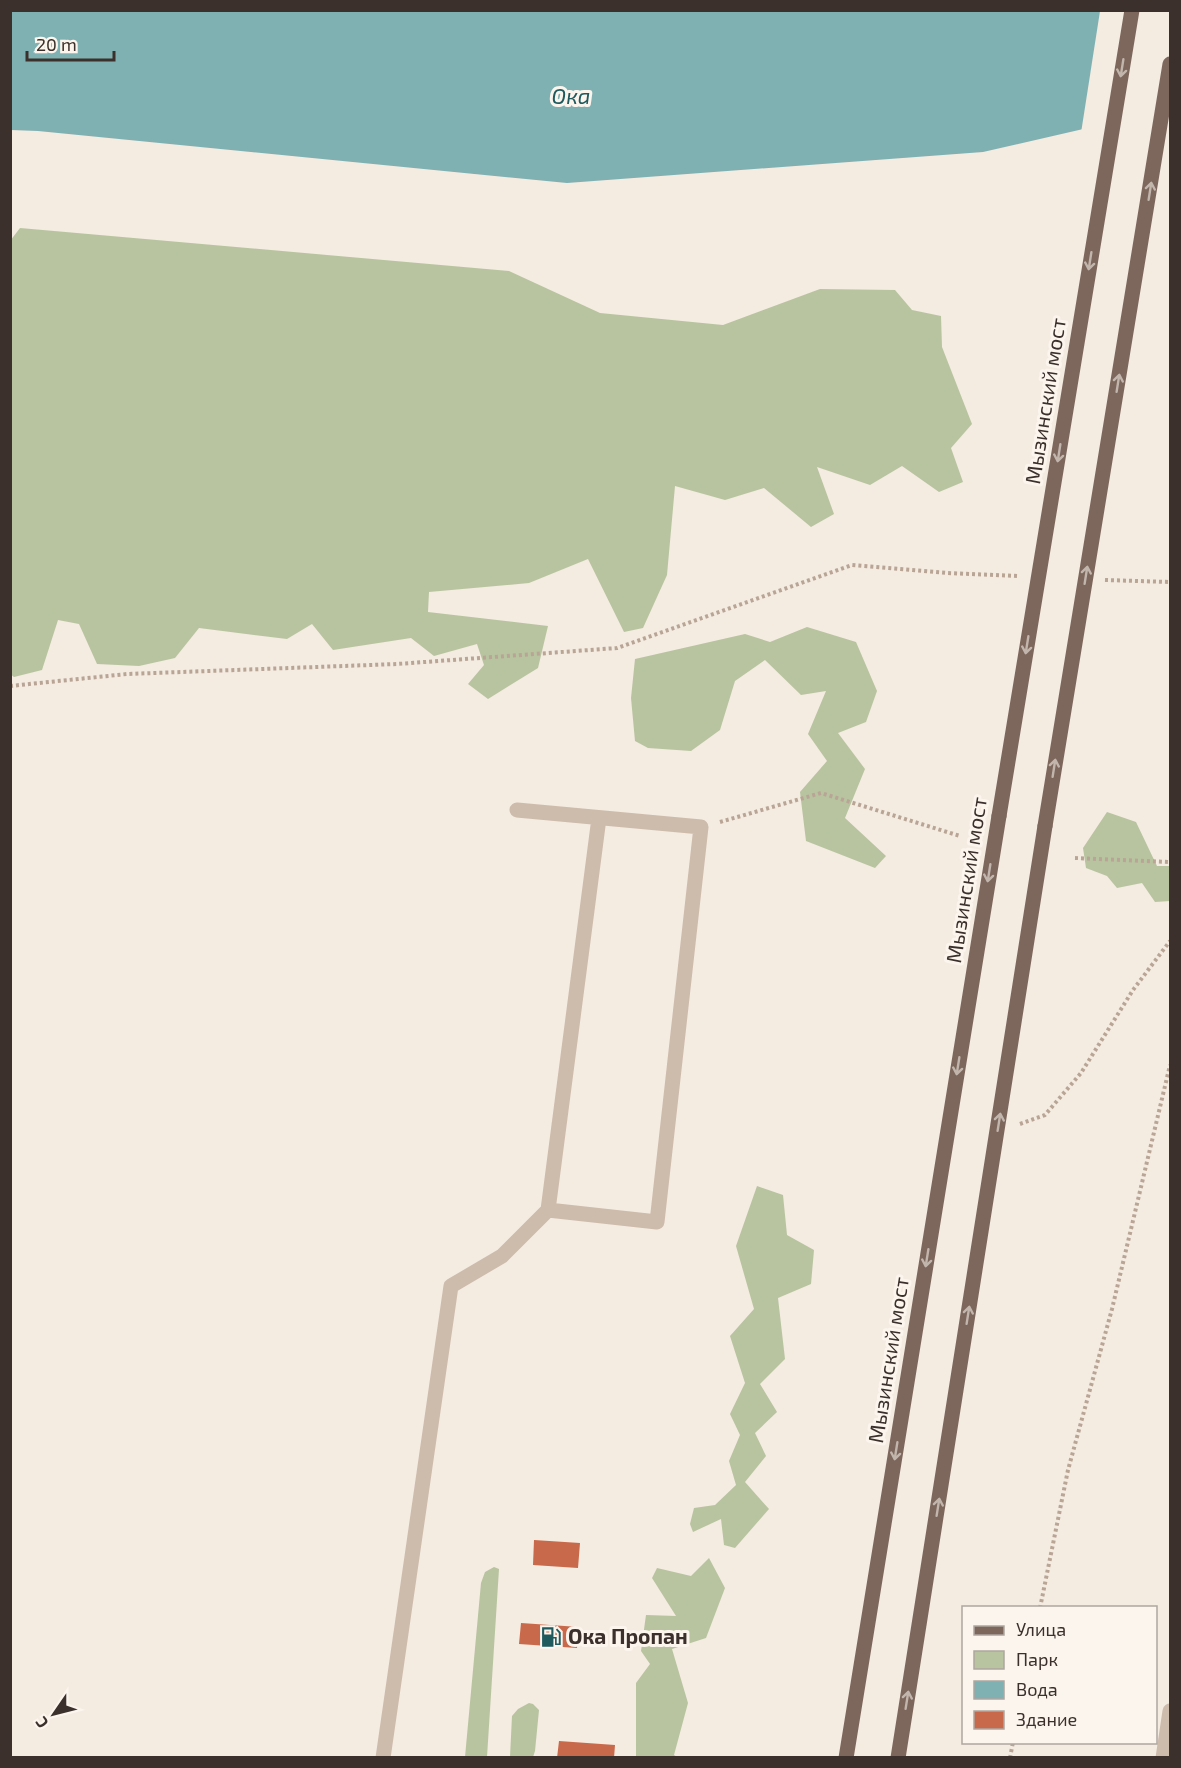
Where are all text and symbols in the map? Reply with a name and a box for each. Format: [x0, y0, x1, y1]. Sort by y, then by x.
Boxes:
scale bar [27, 24, 114, 62]
text: 20 m [36, 33, 77, 55]
one-way arrow [1116, 58, 1127, 78]
water label: Ока [552, 82, 590, 108]
one-way arrow [1144, 181, 1155, 201]
one-way arrow [1085, 250, 1096, 270]
street label: Мызинский мост [1019, 316, 1070, 486]
one-way arrow [1112, 374, 1123, 393]
one-way arrow [1053, 443, 1064, 462]
one-way arrow [1081, 566, 1092, 586]
one-way arrow [1021, 635, 1032, 655]
one-way arrow [1049, 758, 1060, 778]
street label: Мызинский мост [940, 795, 991, 965]
one-way arrow [984, 863, 995, 883]
one-way arrow [952, 1055, 963, 1075]
one-way arrow [993, 1113, 1004, 1132]
one-way arrow [921, 1248, 932, 1268]
street label: Мызинский мост [862, 1275, 913, 1445]
one-way arrow [963, 1305, 974, 1325]
one-way arrow [890, 1440, 901, 1460]
one-way arrow [932, 1498, 943, 1517]
legend [962, 1606, 1157, 1744]
text: Улица [1016, 1618, 1066, 1640]
place label: Ока Пропан [568, 1623, 688, 1648]
fuel station icon: Ока Пропан [539, 1625, 563, 1649]
text: Парк [1016, 1648, 1058, 1670]
text: Вода [1016, 1678, 1058, 1700]
north arrow [24, 1684, 84, 1744]
one-way arrow [902, 1690, 913, 1710]
text: Здание [1016, 1708, 1077, 1730]
text: С [31, 1714, 52, 1732]

